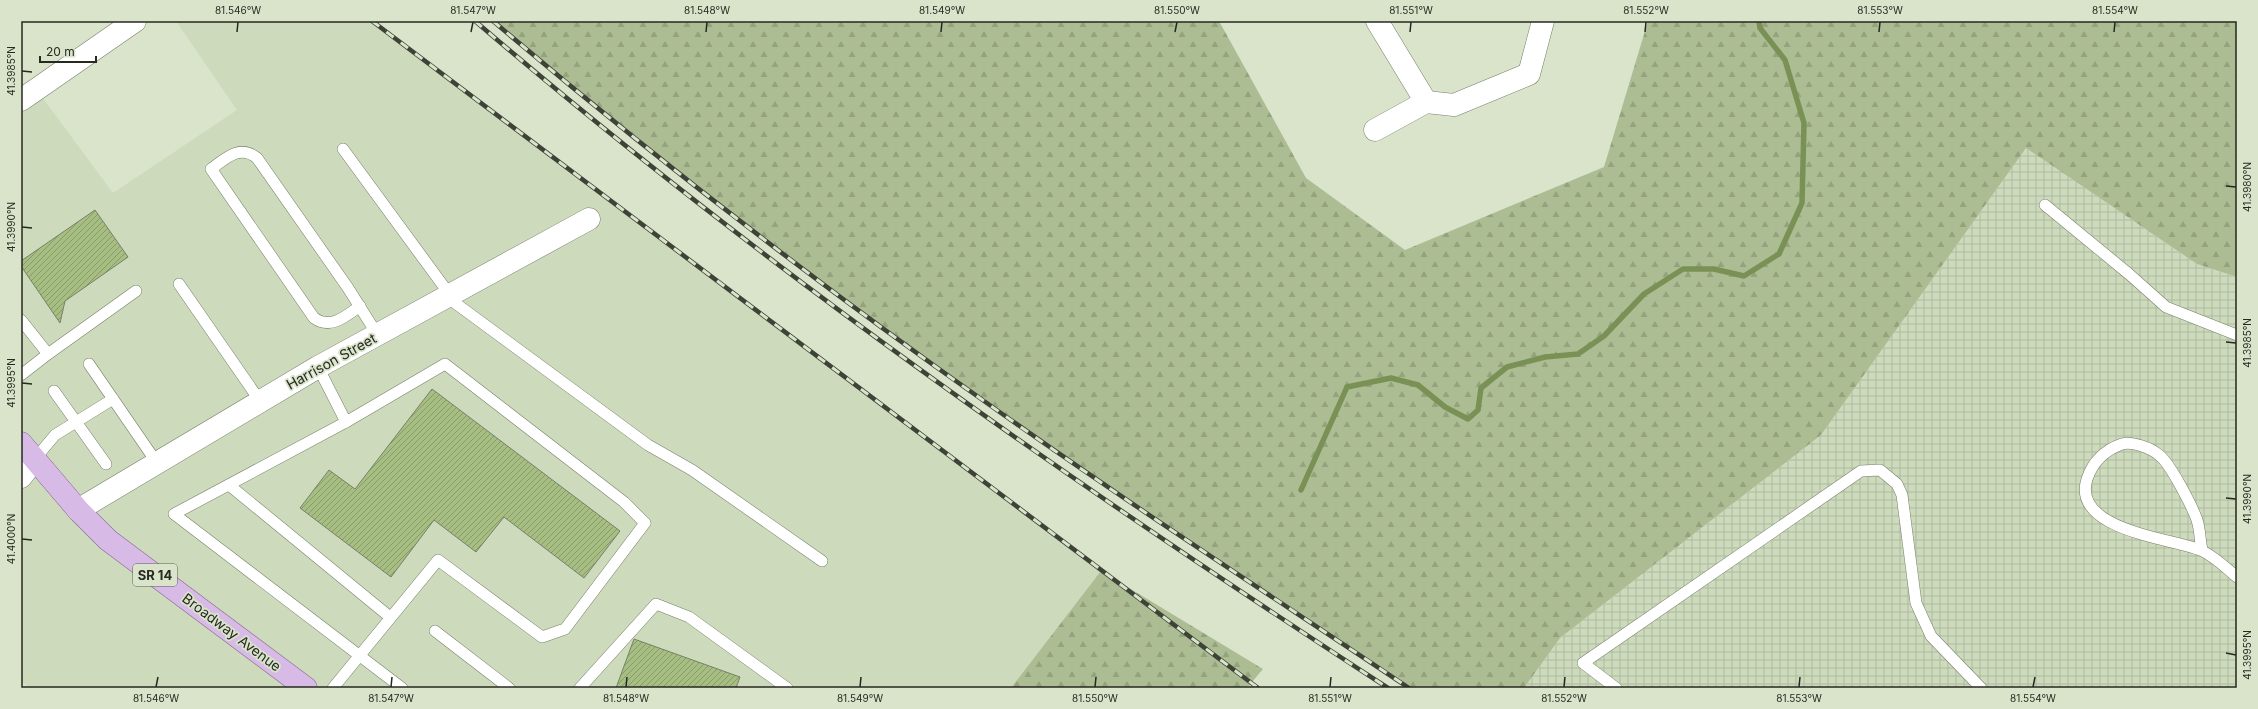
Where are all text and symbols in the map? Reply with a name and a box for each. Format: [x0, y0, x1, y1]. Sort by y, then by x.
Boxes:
text: 81.546°W [215, 4, 261, 16]
text: 81.547°W [450, 4, 496, 16]
text: 81.548°W [684, 4, 730, 16]
text: 81.549°W [919, 4, 965, 16]
text: 81.550°W [1154, 4, 1200, 16]
text: 81.551°W [1389, 4, 1433, 16]
text: 81.552°W [1623, 4, 1669, 16]
text: 81.553°W [1857, 4, 1903, 16]
text: 81.554°W [2092, 4, 2138, 16]
scale bar [40, 38, 96, 64]
text: 20 m [46, 44, 75, 59]
text: 41.3985°N [5, 46, 17, 96]
text: 41.3980°N [2241, 162, 2253, 212]
text: 41.3990°N [5, 202, 17, 252]
text: 41.3985°N [2241, 318, 2253, 368]
street label: Harrison Street [283, 329, 379, 393]
text: 41.3995°N [5, 358, 17, 408]
text: 41.3990°N [2241, 474, 2253, 524]
text: 41.4000°N [5, 514, 17, 564]
road number: SR 14 [133, 564, 177, 586]
street label: Broadway Avenue [179, 589, 285, 675]
text: 41.3995°N [2241, 630, 2253, 680]
text: 81.546°W [133, 692, 179, 704]
text: 81.547°W [368, 692, 414, 704]
text: 81.548°W [603, 692, 649, 704]
text: 81.549°W [837, 692, 883, 704]
text: 81.550°W [1072, 692, 1118, 704]
text: 81.551°W [1308, 692, 1352, 704]
text: 81.552°W [1541, 692, 1587, 704]
text: 81.553°W [1776, 692, 1822, 704]
text: 81.554°W [2010, 692, 2056, 704]

